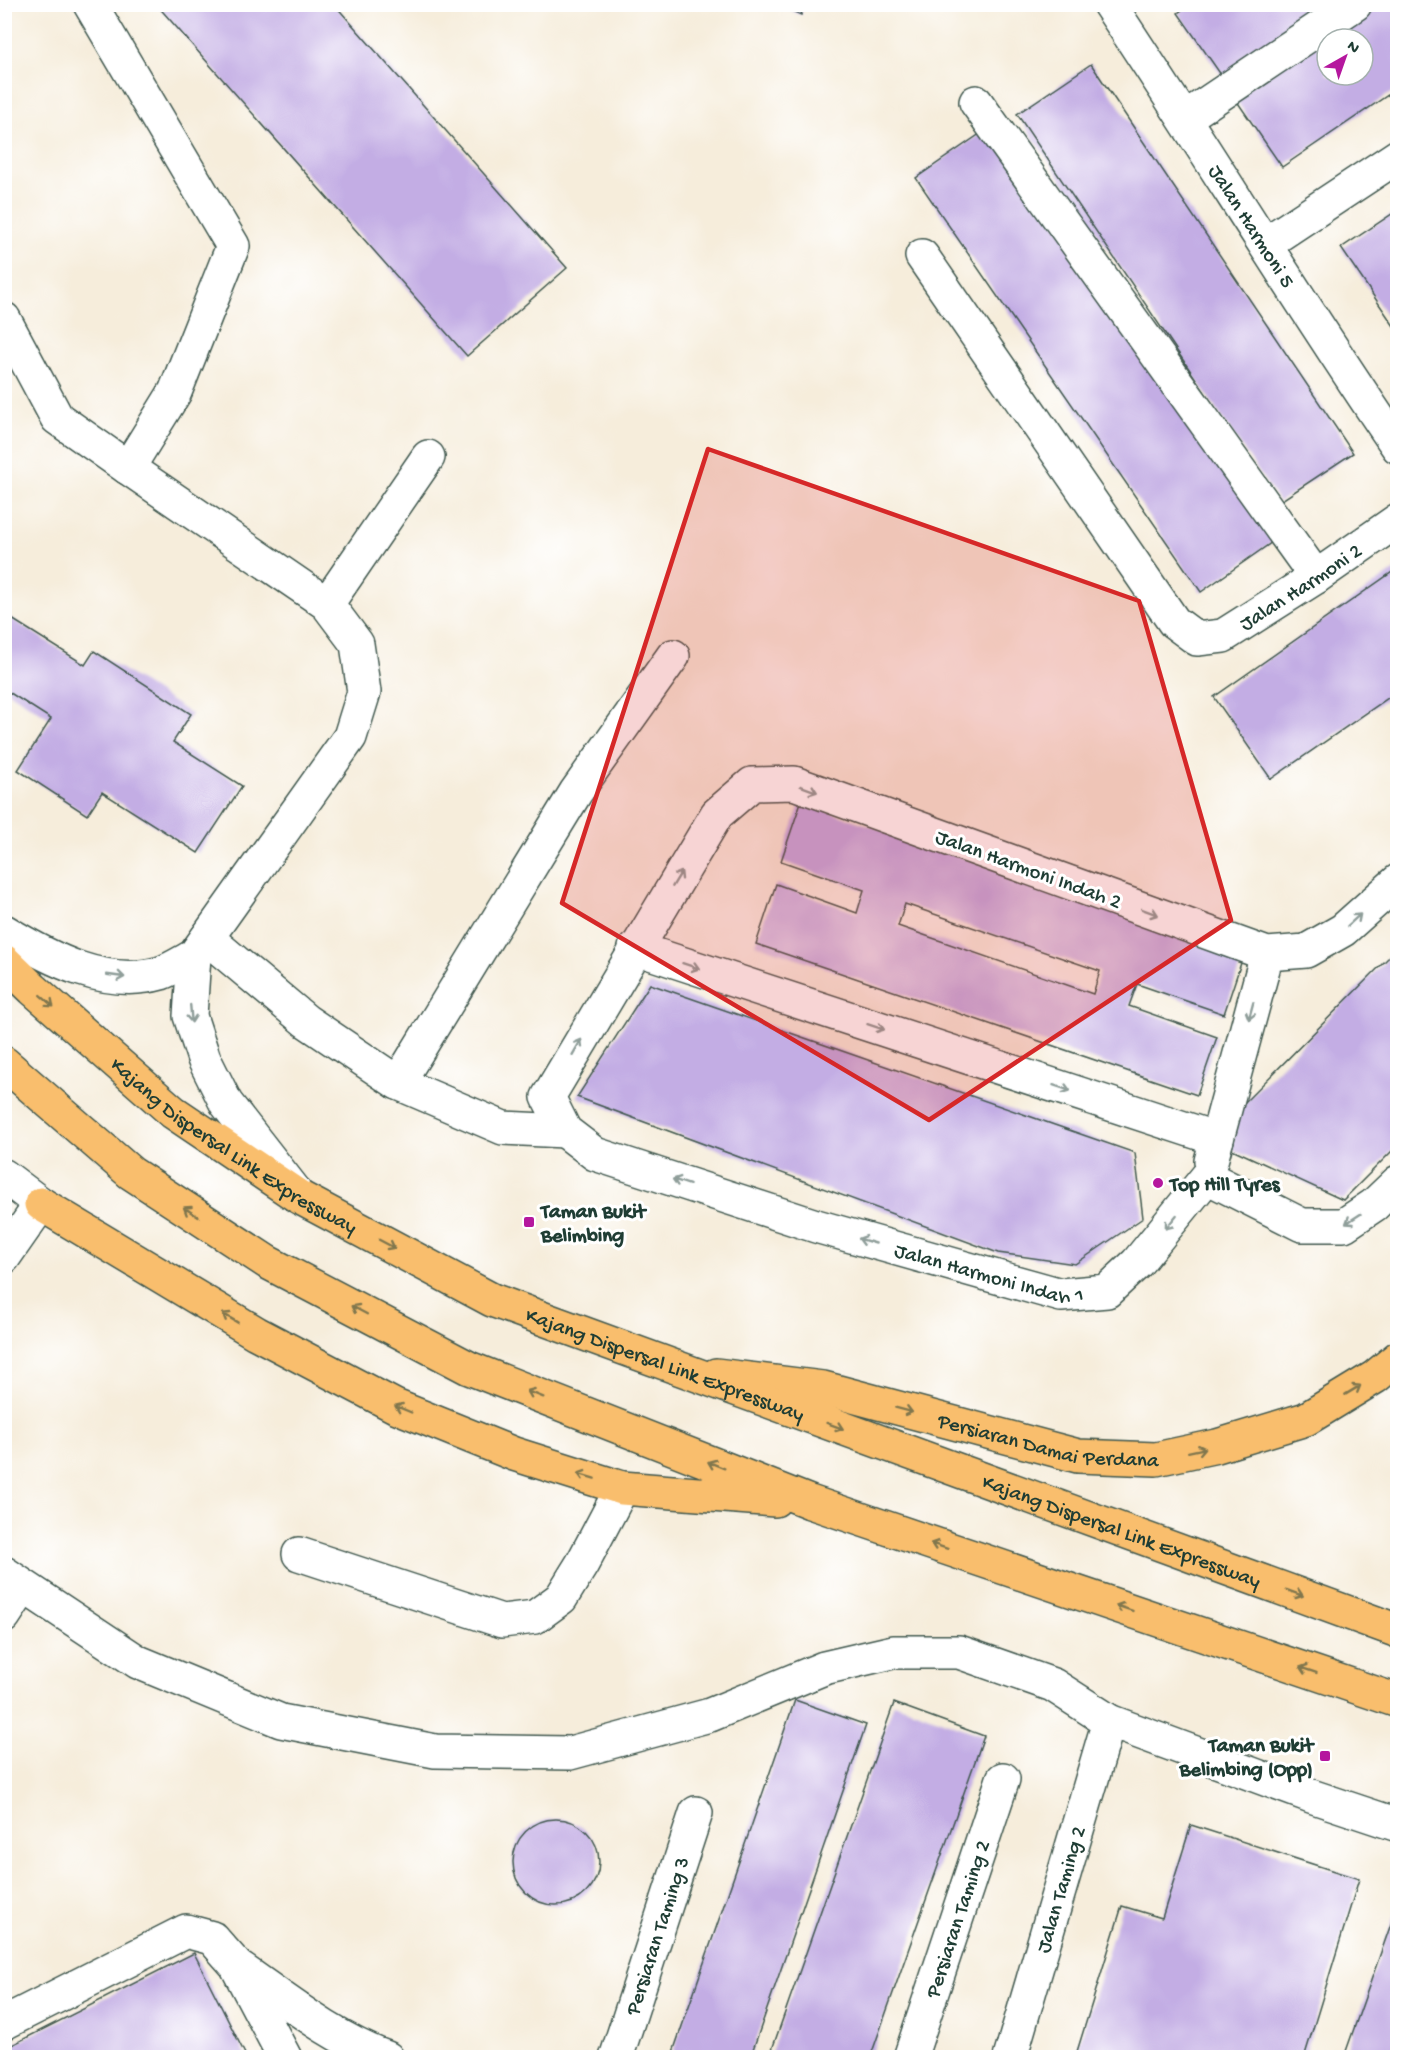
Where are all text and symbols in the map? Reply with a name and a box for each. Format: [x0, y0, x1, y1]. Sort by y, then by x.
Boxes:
north arrow [1315, 27, 1375, 87]
text: N [1342, 38, 1363, 59]
street label: Jalan Harmoni 5 [1201, 161, 1298, 294]
street label: Jalan Harmoni 2 [1236, 540, 1368, 638]
one-way arrow [799, 784, 818, 795]
street label: Jalan Harmoni Indah 2 [931, 826, 1124, 917]
one-way arrow [672, 871, 684, 888]
one-way arrow [1141, 907, 1159, 918]
one-way arrow [1347, 913, 1362, 927]
one-way arrow [681, 961, 700, 972]
one-way arrow [106, 970, 125, 981]
one-way arrow [39, 994, 54, 1008]
one-way arrow [1245, 1001, 1257, 1020]
one-way arrow [186, 1004, 197, 1024]
one-way arrow [866, 1022, 885, 1033]
one-way arrow [572, 1039, 584, 1056]
street label: Kajang Dispersal Link Expressway [104, 1054, 360, 1242]
one-way arrow [1052, 1083, 1070, 1094]
place label: Top Hill Tyres [1168, 1174, 1281, 1199]
one-way arrow [672, 1176, 691, 1187]
marker: Top Hill Tyres [1151, 1176, 1165, 1190]
place label: Taman Bukit Belimbing [539, 1201, 648, 1250]
one-way arrow [183, 1206, 200, 1218]
one-way arrow [1345, 1213, 1361, 1225]
one-way arrow [1164, 1214, 1177, 1230]
marker: Taman Bukit Belimbing [522, 1215, 536, 1229]
one-way arrow [858, 1234, 877, 1246]
one-way arrow [378, 1239, 396, 1251]
street label: Jalan Harmoni Indah 1 [891, 1240, 1085, 1311]
one-way arrow [351, 1304, 368, 1316]
street label: Kajang Dispersal Link Expressway [521, 1304, 807, 1429]
one-way arrow [222, 1311, 239, 1323]
one-way arrow [1344, 1384, 1361, 1396]
one-way arrow [526, 1388, 545, 1399]
one-way arrow [394, 1403, 412, 1414]
one-way arrow [894, 1404, 913, 1416]
street label: Persiaran Damai Perdana [934, 1410, 1160, 1475]
one-way arrow [825, 1422, 844, 1433]
one-way arrow [1187, 1444, 1206, 1455]
one-way arrow [707, 1459, 726, 1470]
one-way arrow [576, 1470, 595, 1481]
street label: Kajang Dispersal Link Expressway [978, 1471, 1263, 1596]
one-way arrow [930, 1539, 949, 1550]
one-way arrow [1285, 1589, 1304, 1600]
one-way arrow [1115, 1602, 1134, 1613]
one-way arrow [1299, 1664, 1318, 1675]
place label: Taman Bukit Belimbing (Opp) [1179, 1735, 1315, 1784]
marker: Taman Bukit Belimbing (Opp) [1318, 1749, 1332, 1763]
street label: Jalan Taming 2 [1033, 1824, 1093, 1956]
street label: Persiaran Taming 2 [922, 1838, 998, 2003]
street label: Persiaran Taming 3 [622, 1854, 697, 2020]

